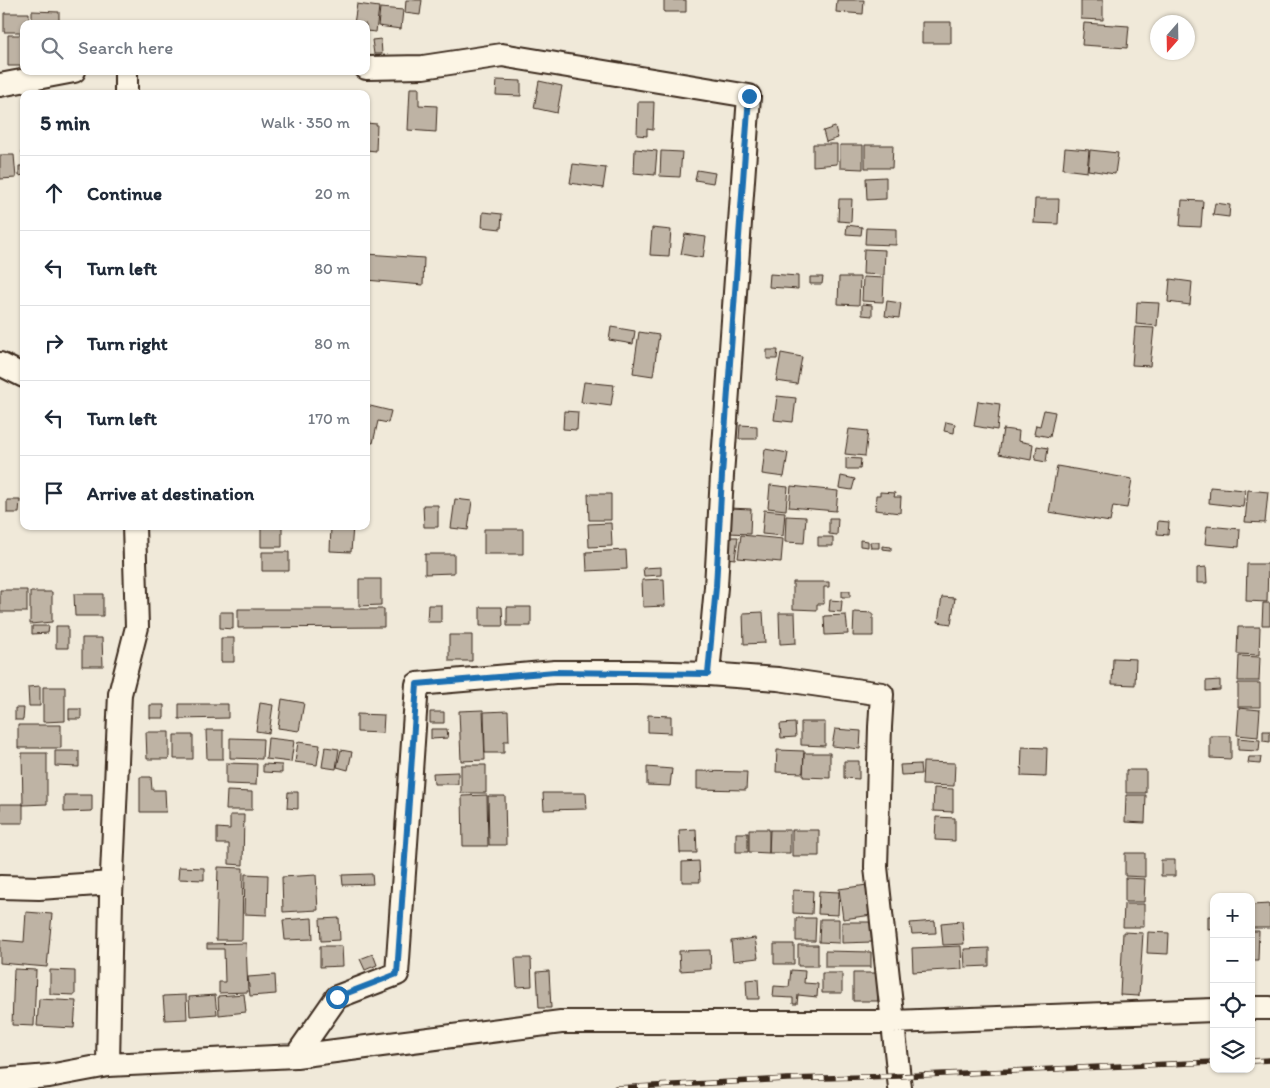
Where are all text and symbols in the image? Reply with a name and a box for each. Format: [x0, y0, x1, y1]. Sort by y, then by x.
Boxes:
north arrow [1150, 15, 1195, 60]
search box [20, 20, 370, 75]
icon: search [38, 34, 66, 62]
text: Search here [78, 36, 173, 59]
route end [738, 85, 761, 108]
text: 5 min [40, 110, 90, 135]
text: Walk · 350 m [261, 113, 350, 132]
icon: ahead [40, 179, 68, 207]
text: Continue [87, 182, 162, 205]
text: 20 m [315, 184, 350, 203]
icon: left [40, 254, 68, 282]
text: Turn left [87, 257, 157, 280]
text: 80 m [314, 259, 350, 278]
icon: right [40, 329, 68, 357]
text: Turn right [87, 332, 168, 355]
text: 80 m [314, 334, 350, 353]
icon: left [40, 404, 68, 432]
text: Turn left [87, 407, 157, 430]
text: 170 m [308, 409, 350, 428]
icon: arrive [40, 479, 68, 507]
text: Arrive at destination [87, 482, 254, 505]
map controls [1210, 893, 1255, 1073]
button: + [1210, 893, 1255, 938]
button: − [1210, 938, 1255, 983]
button: locate [1210, 983, 1255, 1028]
route start [326, 986, 349, 1009]
button: layers [1210, 1028, 1255, 1073]

